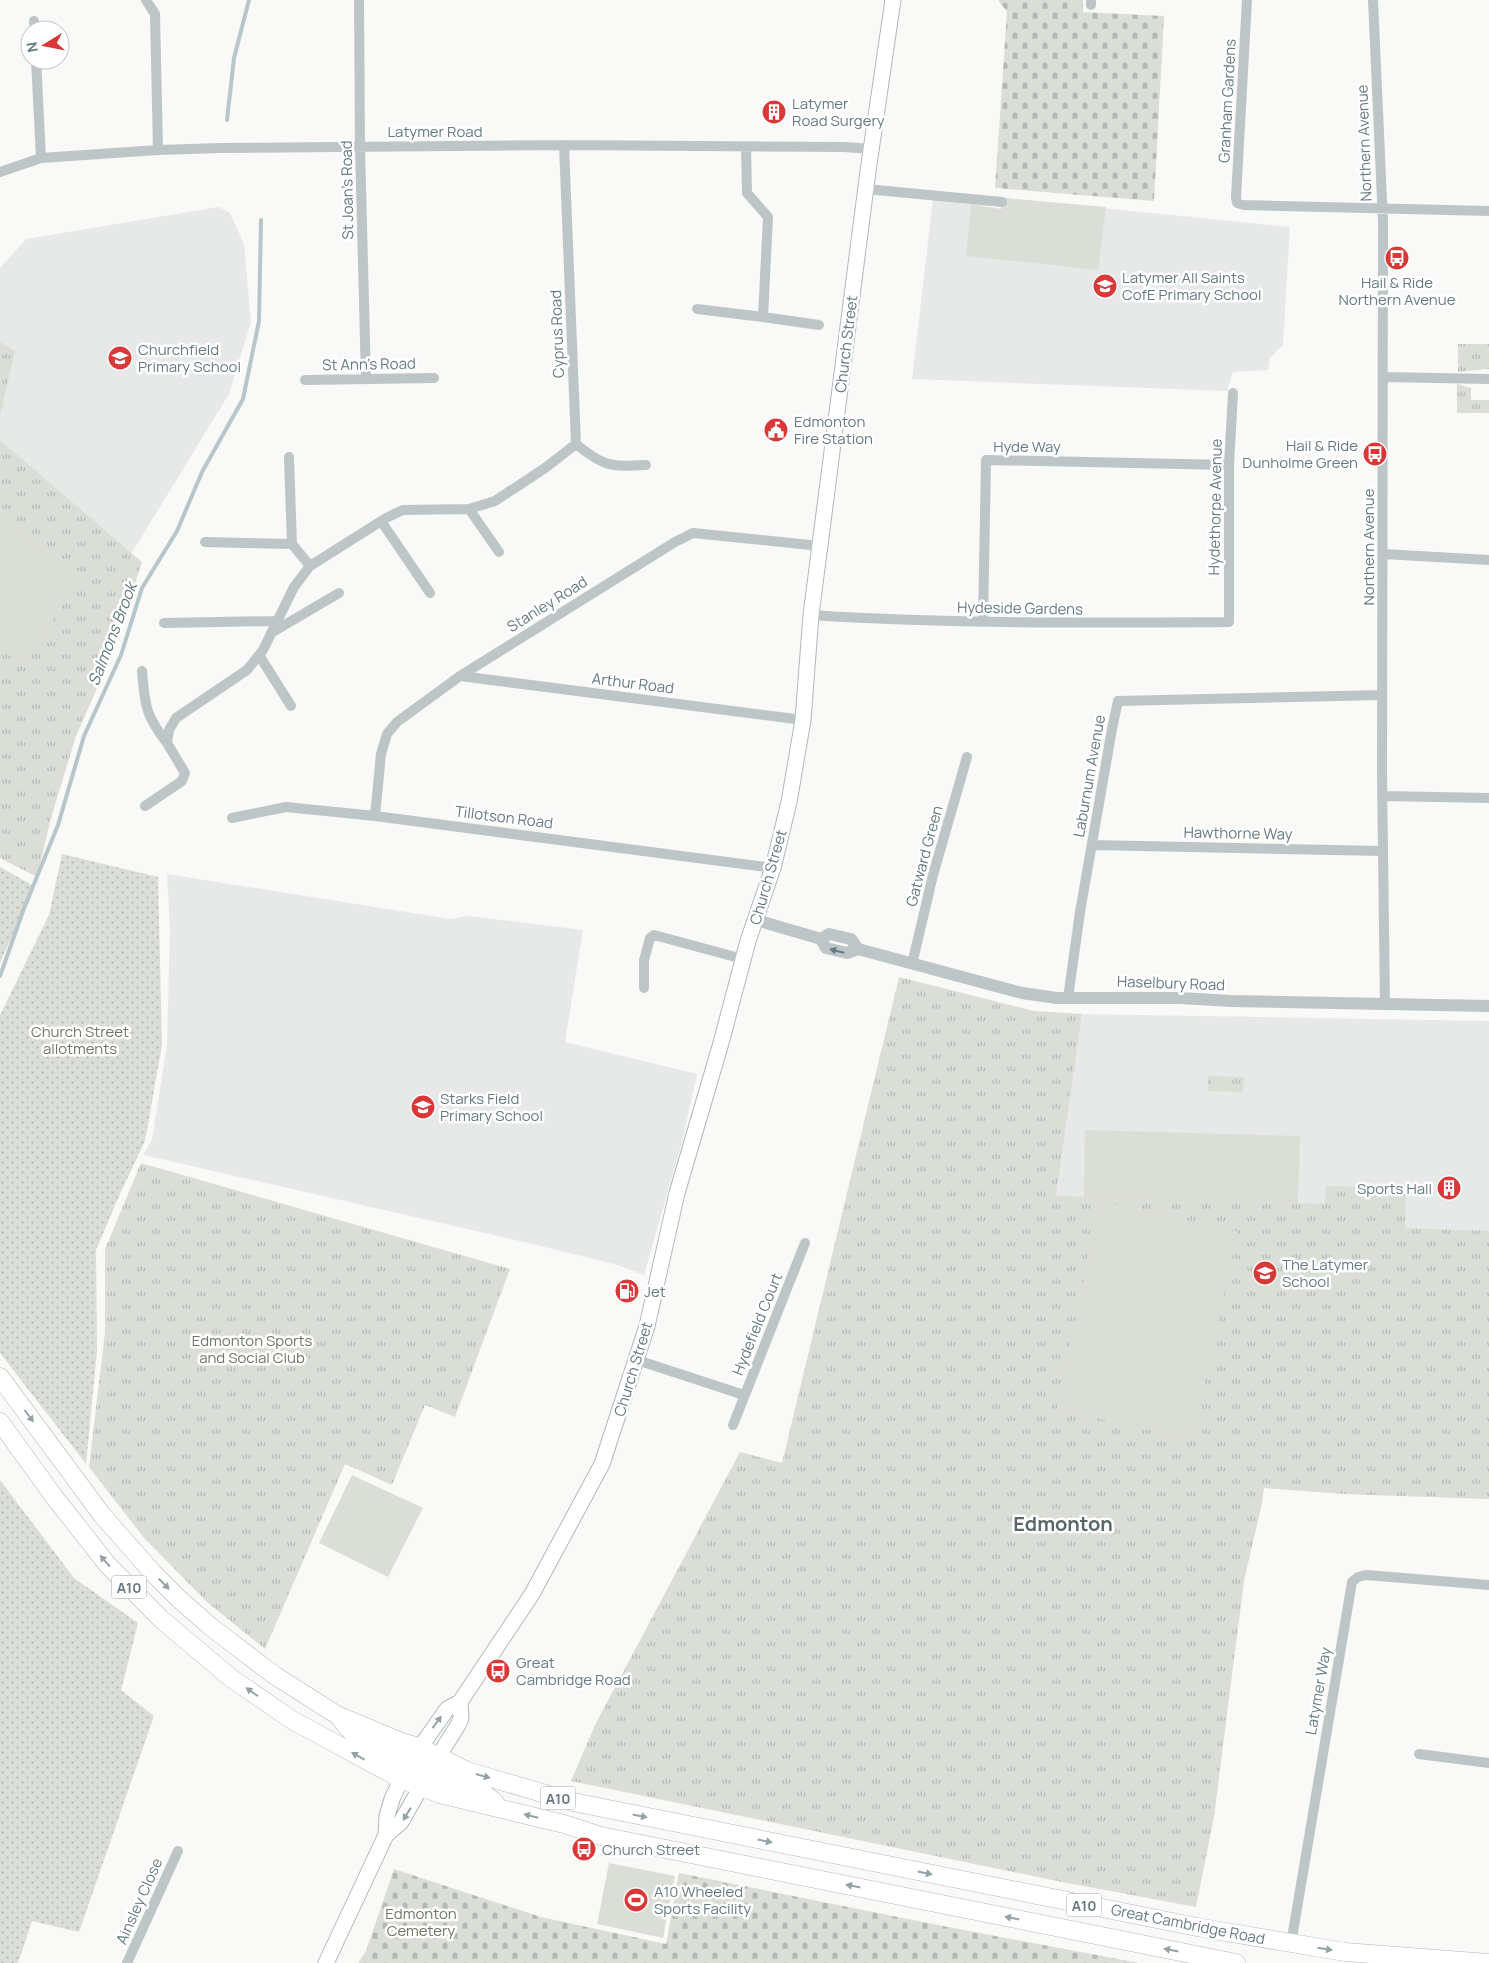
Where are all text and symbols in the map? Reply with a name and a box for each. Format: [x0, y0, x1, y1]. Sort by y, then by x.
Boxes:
north arrow [20, 20, 70, 70]
street label: Granham Gardens [1213, 38, 1241, 164]
text: N [21, 41, 42, 54]
street label: Northern Avenue [1351, 84, 1377, 202]
place label: Latymer Road Surgery [792, 93, 885, 131]
building icon: Latymer Road Surgery [761, 99, 787, 125]
street label: Latymer Road [387, 121, 483, 142]
street label: St Joan's Road [336, 140, 358, 240]
bus stop icon: Hail & Ride Northern Avenue [1384, 245, 1410, 271]
place label: Latymer All Saints CofE Primary School [1122, 267, 1261, 305]
place label: Hail & Ride Northern Avenue [1339, 272, 1456, 310]
school or university icon: Latymer All Saints CofE Primary School [1092, 273, 1118, 299]
street label: Cyprus Road [545, 290, 569, 378]
street label: Church Street [830, 294, 862, 394]
place label: Churchfield Primary School [138, 339, 241, 377]
school or university icon: Churchfield Primary School [107, 345, 133, 371]
street label: St Ann's Road [322, 353, 416, 375]
place label: Edmonton Fire Station [794, 411, 873, 449]
public building icon: Edmonton Fire Station [763, 417, 789, 443]
place label: Hail & Ride Dunholme Green [1242, 435, 1358, 473]
street label: Hyde Way [993, 436, 1061, 457]
street label: Hydethorpe Avenue [1203, 438, 1227, 576]
bus stop icon: Hail & Ride Dunholme Green [1362, 441, 1388, 467]
street label: Northern Avenue [1358, 488, 1379, 605]
street label: Stanley Road [503, 571, 591, 637]
water label: Salmons Brook [82, 577, 143, 689]
street label: Hydeside Gardens [957, 596, 1083, 620]
street label: Arthur Road [591, 668, 675, 698]
street label: Laburnum Avenue [1068, 713, 1110, 839]
street label: Tillotson Road [454, 801, 554, 833]
street label: Gatward Green [900, 803, 948, 909]
street label: Hawthorne Way [1183, 822, 1293, 844]
street label: Church Street [744, 827, 792, 927]
one-way arrow [829, 947, 845, 955]
street label: Haselbury Road [1117, 971, 1225, 995]
park label: Church Street allotments [31, 1021, 129, 1059]
place label: Starks Field Primary School [440, 1088, 543, 1126]
school or university icon: Starks Field Primary School [410, 1094, 436, 1120]
building icon: Sports Hall [1436, 1175, 1462, 1201]
place label: Sports Hall [1357, 1178, 1432, 1199]
place label: The Latymer School [1282, 1254, 1369, 1292]
school or university icon: The Latymer School [1252, 1260, 1278, 1286]
street label: Hydefield Court [727, 1270, 787, 1378]
fuel station icon: Jet [614, 1278, 640, 1304]
place label: Jet [644, 1281, 666, 1302]
street label: Church Street [609, 1319, 657, 1419]
park label: Edmonton Sports and Social Club [192, 1330, 312, 1368]
one-way arrow [24, 1409, 35, 1422]
district label: Edmonton [1013, 1510, 1113, 1537]
one-way arrow [99, 1554, 110, 1567]
road number: A10 [112, 1575, 146, 1598]
one-way arrow [158, 1577, 170, 1589]
street label: Latymer Way [1300, 1645, 1336, 1736]
place label: Great Cambridge Road [516, 1652, 631, 1690]
bus stop icon: Great Cambridge Road [485, 1658, 511, 1684]
one-way arrow [245, 1687, 258, 1697]
one-way arrow [432, 1716, 443, 1729]
one-way arrow [351, 1752, 365, 1760]
one-way arrow [475, 1772, 490, 1780]
road number: A10 [540, 1786, 576, 1810]
one-way arrow [402, 1807, 411, 1820]
one-way arrow [524, 1812, 539, 1820]
one-way arrow [632, 1812, 648, 1820]
bus stop icon: Church Street [571, 1836, 597, 1862]
one-way arrow [758, 1837, 773, 1845]
place label: Church Street [602, 1839, 700, 1860]
street label: Ainsley Close [111, 1854, 167, 1948]
one-way arrow [917, 1869, 933, 1877]
place label: A10 Wheeled Sports Facility [654, 1881, 751, 1919]
one-way arrow [844, 1882, 860, 1890]
sports icon: A10 Wheeled Sports Facility [623, 1887, 649, 1913]
road number: A10 [1066, 1894, 1102, 1916]
street label: Great Cambridge Road [1109, 1899, 1267, 1949]
park label: Edmonton Cemetery [385, 1903, 457, 1941]
one-way arrow [1004, 1914, 1020, 1922]
one-way arrow [1317, 1945, 1333, 1953]
one-way arrow [1164, 1946, 1179, 1954]

